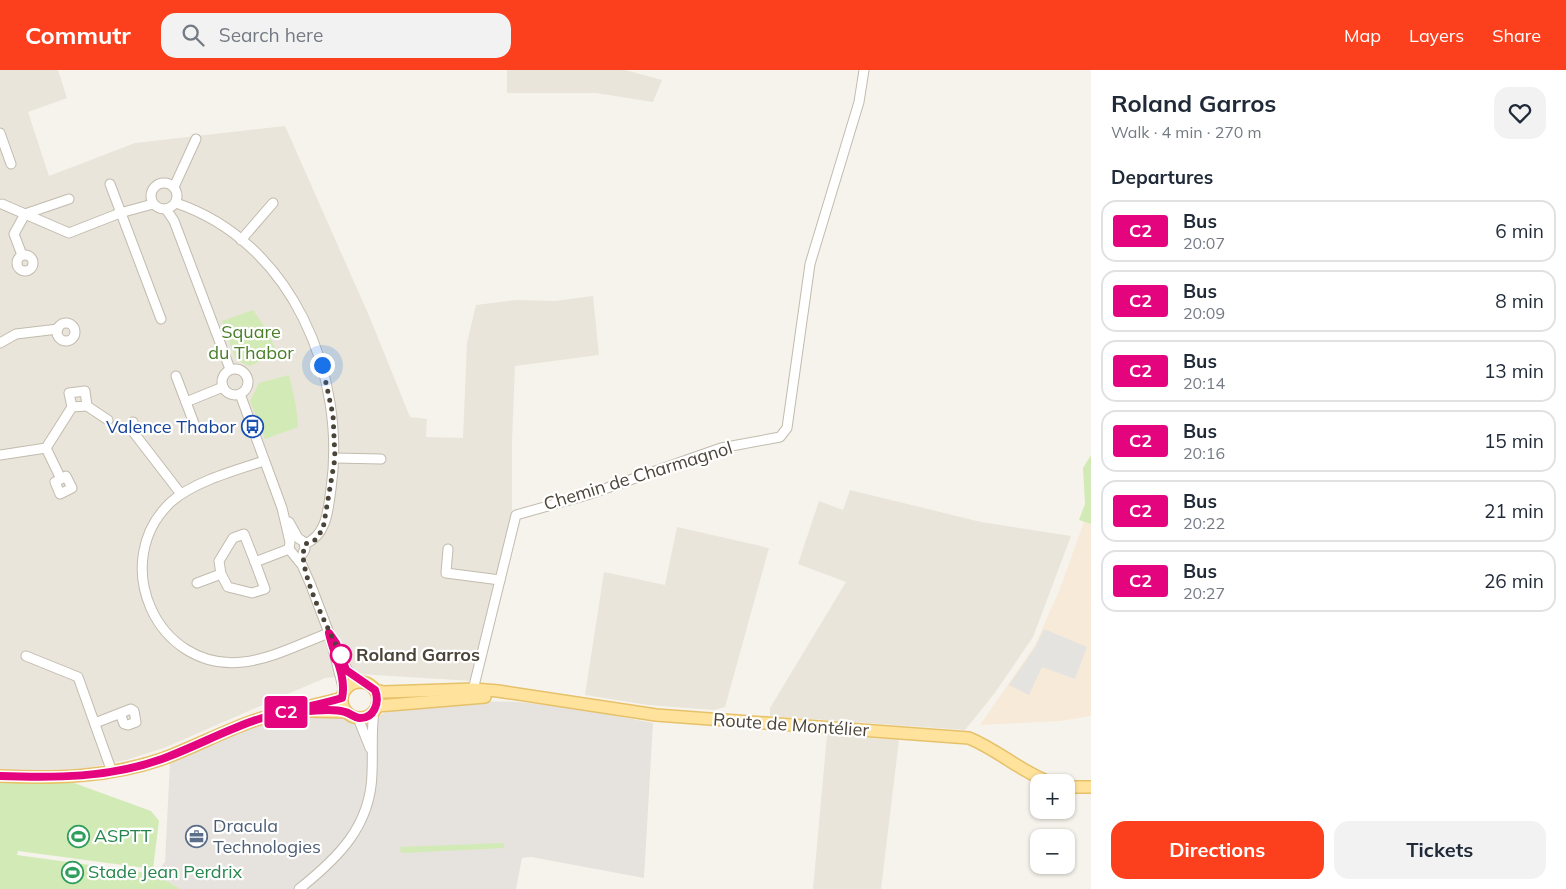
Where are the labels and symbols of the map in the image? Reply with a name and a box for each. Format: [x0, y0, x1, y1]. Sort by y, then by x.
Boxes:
park label: Square du Thabor [208, 320, 294, 364]
your location [310, 353, 335, 378]
place label: Valence Thabor [106, 415, 236, 438]
bus stop icon: Valence Thabor [240, 415, 264, 439]
street label: Chemin de Charmagnol [541, 436, 735, 515]
place label: Roland Garros [356, 643, 480, 666]
marker: Roland Garros [330, 644, 352, 666]
line badge: C2 [264, 696, 308, 728]
street label: Route de Montélier [712, 708, 870, 741]
place label: Dracula Technologies [213, 814, 321, 858]
sports icon: ASPTT [66, 824, 90, 848]
place label: ASPTT [94, 824, 152, 847]
office icon: Dracula Technologies [185, 824, 209, 848]
sports icon: Stade Jean Perdrix [60, 860, 84, 884]
place label: Stade Jean Perdrix [88, 860, 242, 883]

